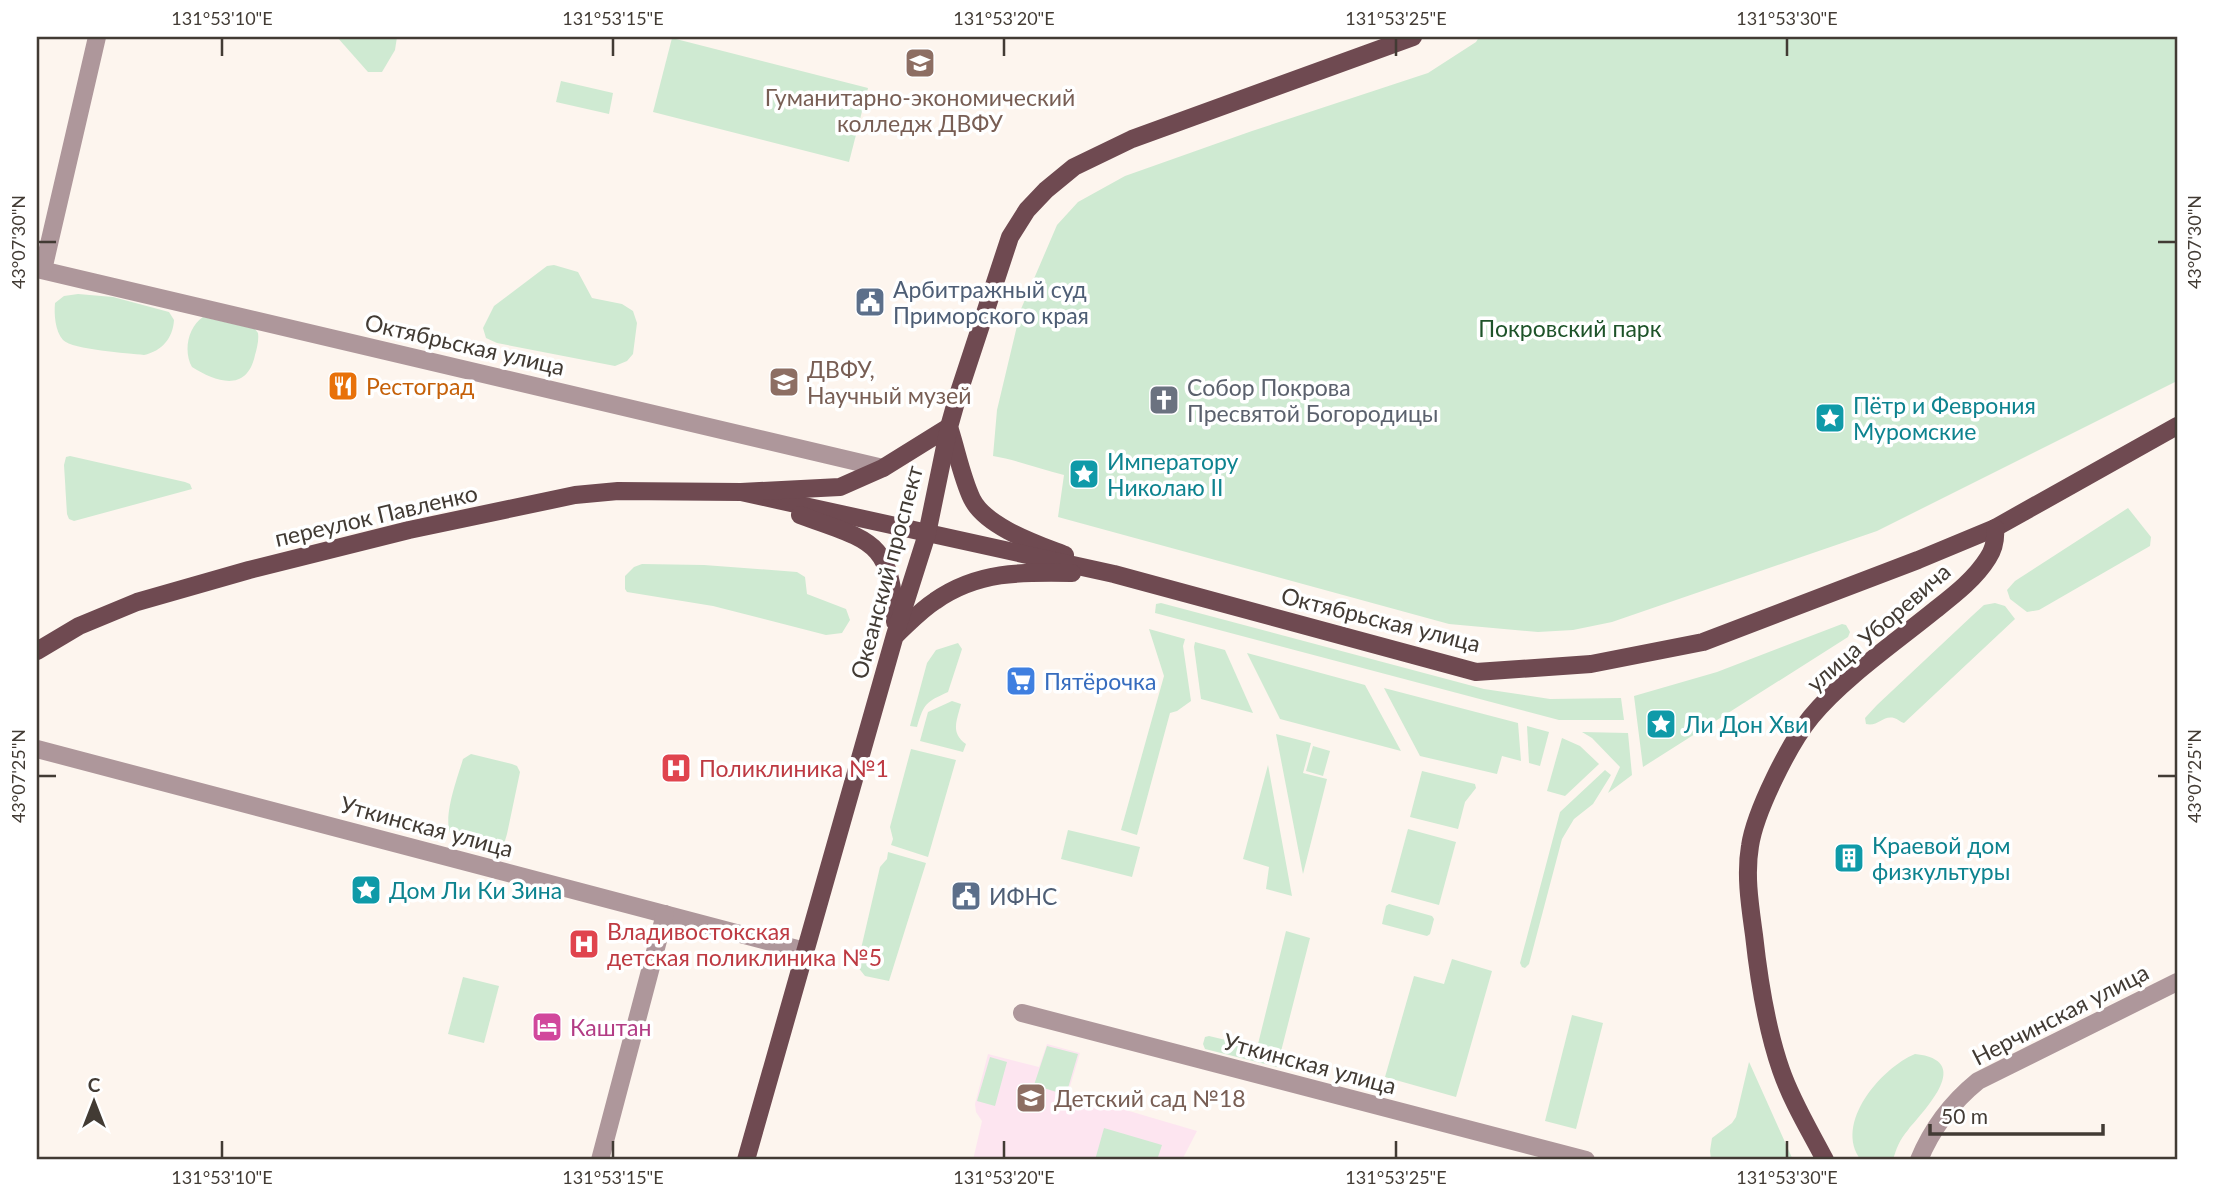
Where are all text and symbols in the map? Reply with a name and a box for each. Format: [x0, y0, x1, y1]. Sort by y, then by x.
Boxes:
text: 131°53'10"E [171, 7, 273, 29]
text: 131°53'15"E [562, 7, 664, 29]
text: 131°53'20"E [953, 7, 1055, 29]
text: 131°53'25"E [1345, 7, 1447, 29]
text: 131°53'30"E [1736, 7, 1838, 29]
school or university icon: Гуманитарно-экономический колледж ДВФУ [903, 46, 937, 80]
place label: Гуманитарно-экономический колледж ДВФУ [765, 83, 1075, 137]
text: 43°07'30"N [7, 195, 29, 289]
text: 43°07'30"N [2183, 195, 2205, 289]
place label: Арбитражный суд Приморского края [893, 275, 1089, 329]
public building icon: Арбитражный суд Приморского края [853, 285, 887, 319]
street label: Октябрьская улица [362, 307, 568, 381]
park label: Покровский парк [1478, 314, 1662, 342]
place label: ДВФУ, Научный музей [807, 355, 971, 409]
school or university icon: ДВФУ, Научный музей [767, 365, 801, 399]
restaurant icon: Рестоград [326, 369, 360, 403]
place label: Рестоград [366, 372, 475, 400]
place label: Собор Покрова Пресвятой Богородицы [1187, 373, 1438, 427]
church icon: Собор Покрова Пресвятой Богородицы [1147, 383, 1181, 417]
place label: Пётр и Феврония Муромские [1853, 391, 2036, 445]
place icon: Пётр и Феврония Муромские [1813, 401, 1847, 435]
place label: Императору Николаю II [1107, 447, 1238, 501]
place icon: Императору Николаю II [1067, 457, 1101, 491]
street label: Океанский проспект [844, 462, 928, 682]
street label: переулок Павленко [272, 478, 480, 552]
street label: улица Уборевича [1800, 557, 1956, 697]
street label: Октябрьская улица [1279, 581, 1483, 657]
supermarket icon: Пятёрочка [1004, 664, 1038, 698]
place label: Пятёрочка [1044, 667, 1156, 695]
place icon: Ли Дон Хви [1644, 707, 1678, 741]
place label: Ли Дон Хви [1683, 710, 1808, 738]
text: 43°07'25"N [7, 729, 29, 823]
text: 43°07'25"N [2183, 729, 2205, 823]
hospital icon: Поликлиника №1 [659, 751, 693, 785]
place label: Поликлиника №1 [699, 754, 889, 782]
street label: Уткинская улица [337, 789, 517, 863]
place label: Краевой дом физкультуры [1872, 831, 2011, 885]
building icon: Краевой дом физкультуры [1832, 841, 1866, 875]
place icon: Дом Ли Ки Зина [349, 873, 383, 907]
place label: Дом Ли Ки Зина [389, 876, 562, 904]
public building icon: ИФНС [949, 879, 983, 913]
place label: ИФНС [989, 882, 1057, 910]
place label: Владивостокская детская поликлиника №5 [607, 917, 882, 971]
hospital icon: Владивостокская детская поликлиника №5 [567, 927, 601, 961]
street label: Нерчинская улица [1967, 957, 2153, 1071]
hotel icon: Каштан [530, 1010, 564, 1044]
place label: Каштан [570, 1013, 652, 1041]
street label: Уткинская улица [1220, 1026, 1400, 1100]
north arrow [60, 1068, 130, 1138]
text: С [88, 1073, 101, 1096]
school or university icon: Детский сад №18 [1014, 1081, 1048, 1115]
place label: Детский сад №18 [1054, 1084, 1246, 1112]
scale bar [1930, 1092, 2104, 1136]
text: 50 m [1941, 1103, 1988, 1128]
text: 131°53'10"E [171, 1166, 273, 1188]
text: 131°53'15"E [562, 1166, 664, 1188]
text: 131°53'20"E [953, 1166, 1055, 1188]
text: 131°53'25"E [1345, 1166, 1447, 1188]
text: 131°53'30"E [1736, 1166, 1838, 1188]

